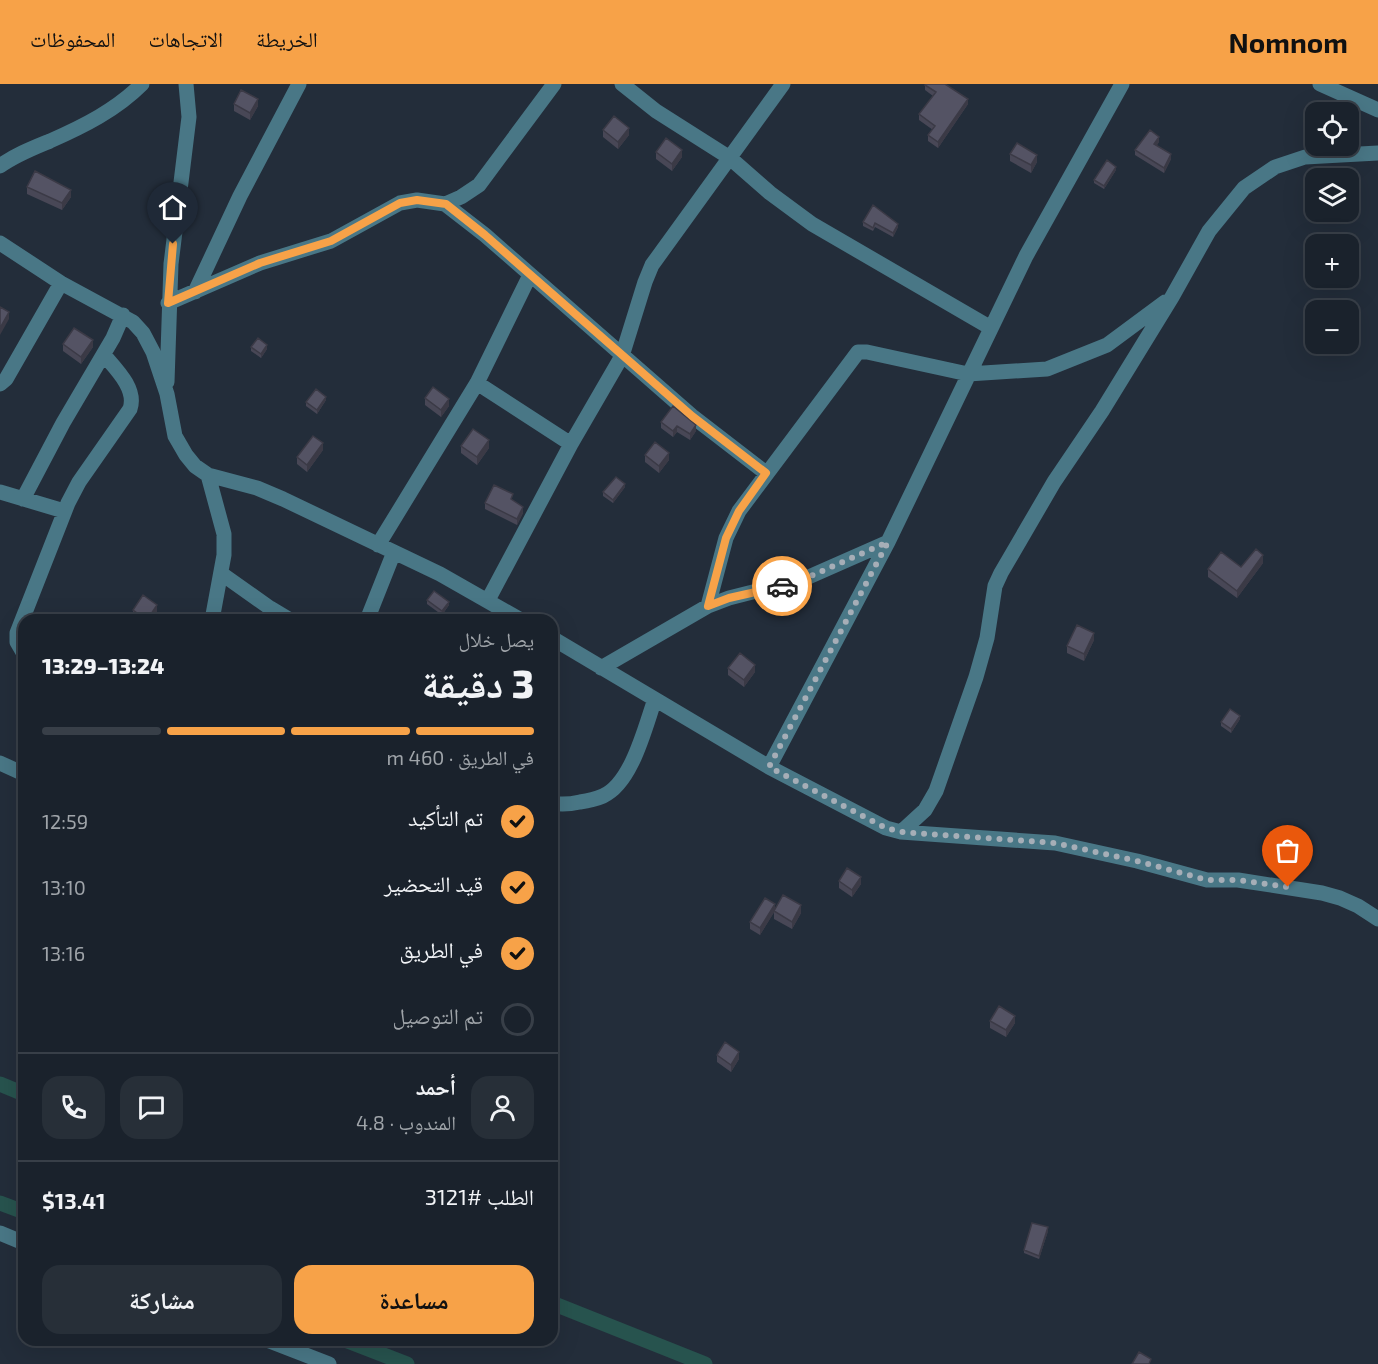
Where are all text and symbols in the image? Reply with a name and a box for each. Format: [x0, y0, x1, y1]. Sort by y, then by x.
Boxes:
text: Nomnom [1229, 25, 1348, 59]
text: المحفوظات [30, 26, 115, 51]
text: الاتجاهات [148, 26, 223, 51]
text: الخريطة [256, 26, 318, 51]
map controls [1305, 102, 1359, 354]
button: locate [1305, 102, 1359, 156]
button: layers [1305, 168, 1359, 222]
pin [147, 182, 198, 244]
icon: home [156, 191, 189, 224]
button: + [1305, 234, 1359, 288]
button: − [1305, 300, 1359, 354]
courier [752, 556, 812, 616]
icon: car [766, 570, 799, 603]
text: يصل خلال [458, 627, 534, 651]
text: 13:24–13:29 [42, 652, 164, 678]
text: 3 دقيقة [421, 659, 534, 706]
text: في الطريق · 460 m [387, 745, 534, 769]
text: تم التأكيد [408, 804, 483, 830]
icon: check [501, 805, 534, 838]
text: 12:59 [42, 809, 88, 833]
pin [1262, 825, 1313, 887]
icon: bag [1271, 834, 1304, 867]
text: قيد التحضير [384, 870, 483, 896]
icon: check [501, 871, 534, 904]
text: 13:10 [42, 875, 86, 899]
text: في الطريق [399, 936, 483, 962]
icon: check [501, 937, 534, 970]
text: 13:16 [42, 941, 85, 965]
text: تم التوصيل [393, 1002, 483, 1028]
text: أحمد [416, 1073, 456, 1099]
button: phone [42, 1076, 105, 1139]
button: chat [120, 1076, 183, 1139]
button: person [471, 1076, 534, 1139]
text: المندوب · 4.8 [356, 1110, 456, 1134]
text: الطلب #3121 [425, 1183, 534, 1209]
text: $13.41 [42, 1187, 106, 1213]
button: مشاركة [42, 1265, 282, 1334]
button: مساعدة [294, 1265, 534, 1334]

